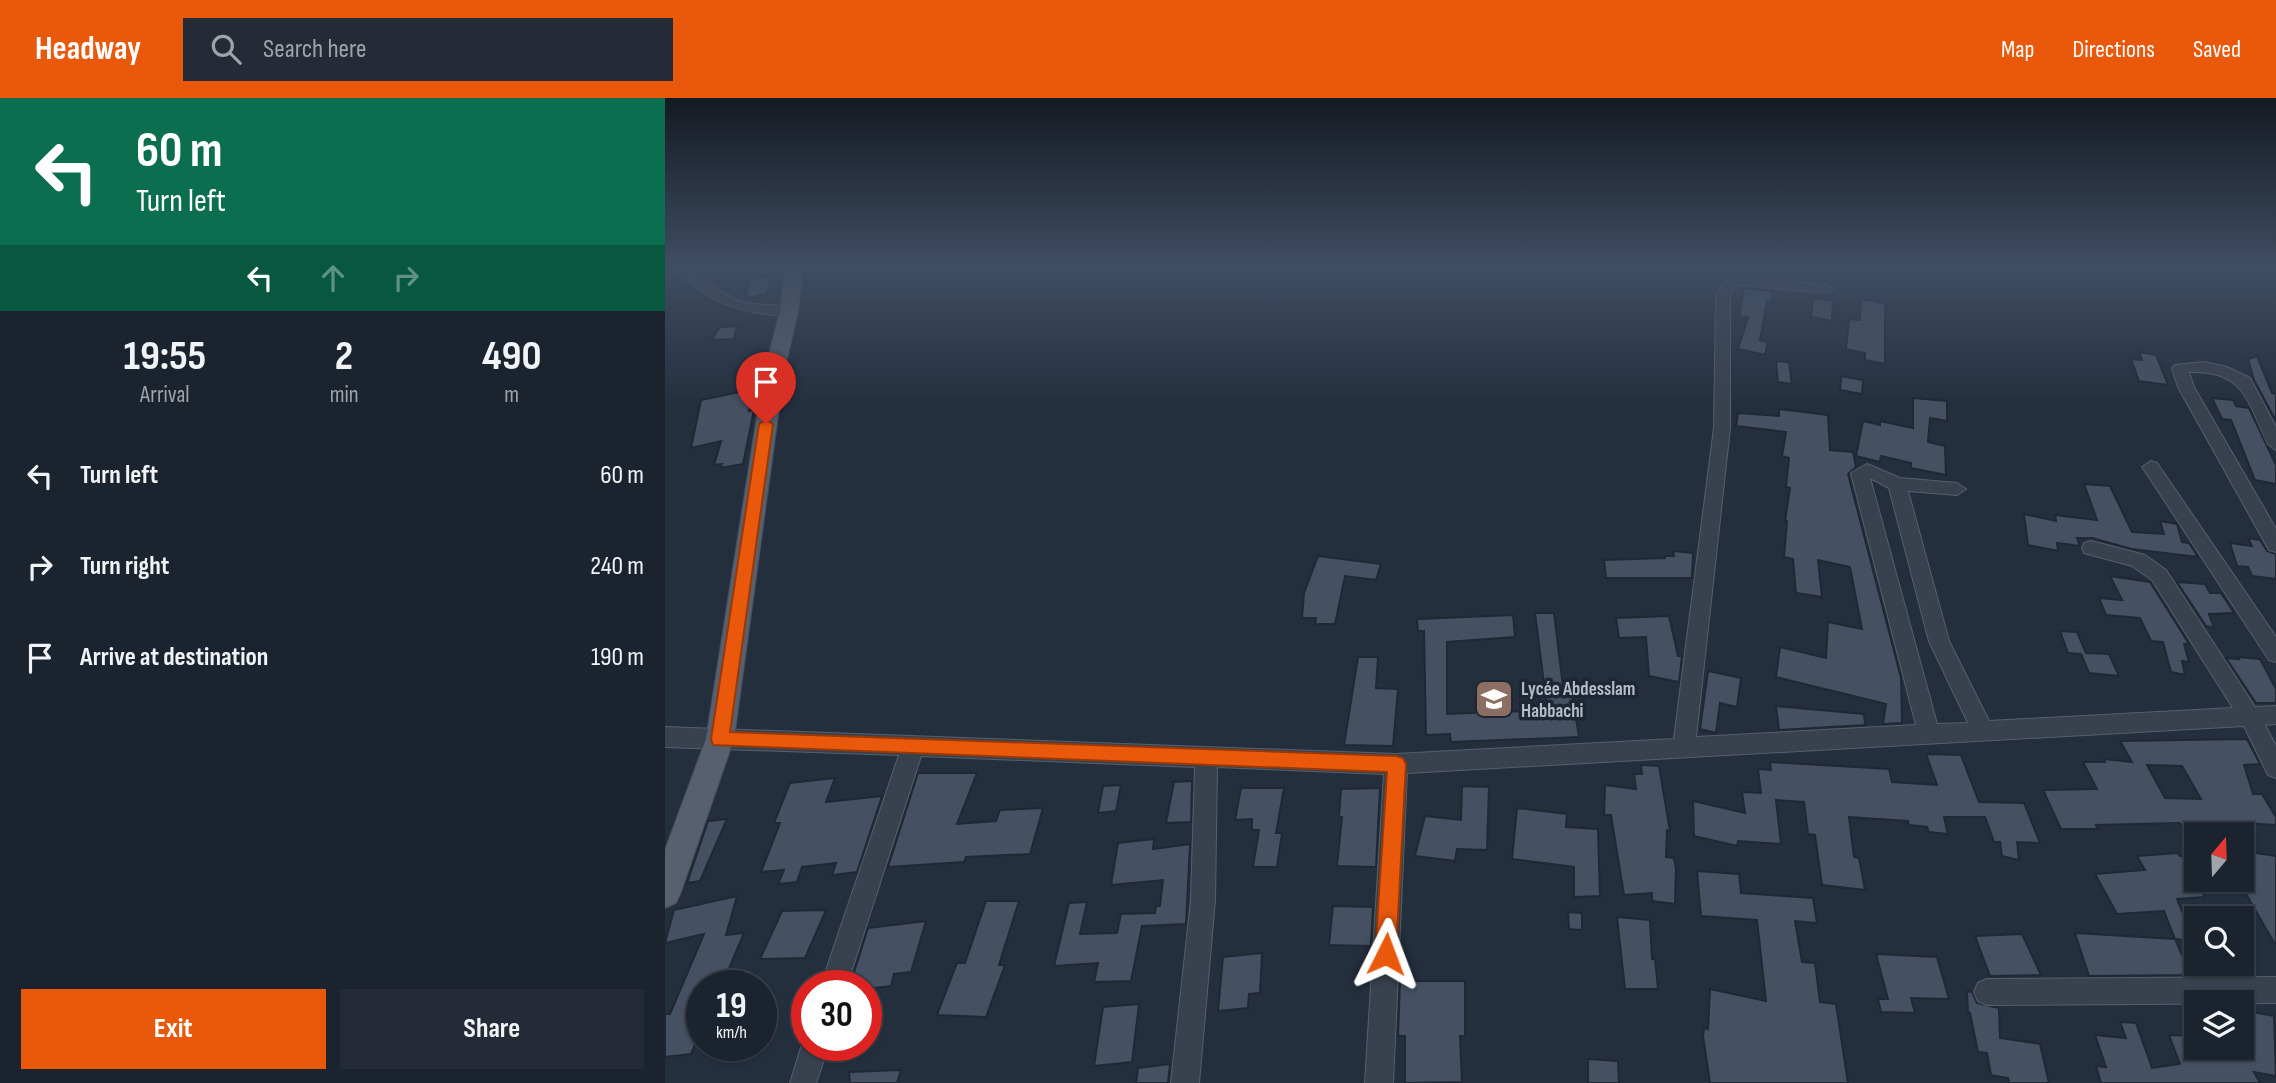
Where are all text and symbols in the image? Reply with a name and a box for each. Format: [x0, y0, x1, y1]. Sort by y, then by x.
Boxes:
search box [183, 18, 673, 81]
text: Headway [35, 29, 141, 69]
icon: search [207, 30, 245, 68]
text: Search here [263, 34, 366, 65]
text: Map [2001, 35, 2034, 64]
text: Directions [2072, 35, 2155, 64]
text: Saved [2193, 35, 2241, 64]
text: 60 m [136, 122, 223, 181]
icon: left [21, 126, 112, 217]
text: Turn left [136, 182, 226, 221]
icon: left [241, 259, 279, 297]
icon: ahead [314, 259, 352, 297]
icon: right [387, 259, 425, 297]
text: 19:55 [124, 331, 206, 382]
text: 2 [335, 331, 353, 382]
text: 490 [482, 331, 542, 382]
pin [736, 352, 796, 424]
icon: arrive [747, 363, 785, 401]
text: Arrival [140, 381, 190, 409]
text: min [330, 381, 359, 409]
text: m [504, 381, 519, 409]
icon: left [21, 457, 59, 495]
text: Turn left [80, 460, 158, 491]
text: 60 m [600, 460, 644, 491]
icon: right [21, 548, 59, 586]
text: Turn right [80, 551, 169, 582]
text: 240 m [590, 551, 644, 582]
icon: arrive [21, 639, 59, 677]
text: Arrive at destination [80, 642, 268, 673]
text: 190 m [591, 642, 644, 673]
school or university icon: Lycée Abdesslam Habbachi [1473, 678, 1515, 720]
place label: Lycée Abdesslam Habbachi [1521, 678, 1635, 723]
north arrow [2184, 822, 2254, 892]
map controls [2184, 822, 2254, 1060]
button: search [2184, 906, 2254, 976]
position arrow [1349, 917, 1423, 991]
speed limit sign: 30 [791, 970, 882, 1061]
text: 19 [716, 985, 747, 1028]
button: Exit [21, 989, 326, 1069]
button: Share [340, 989, 644, 1069]
button: layers [2184, 990, 2254, 1060]
text: km/h [716, 1022, 747, 1043]

